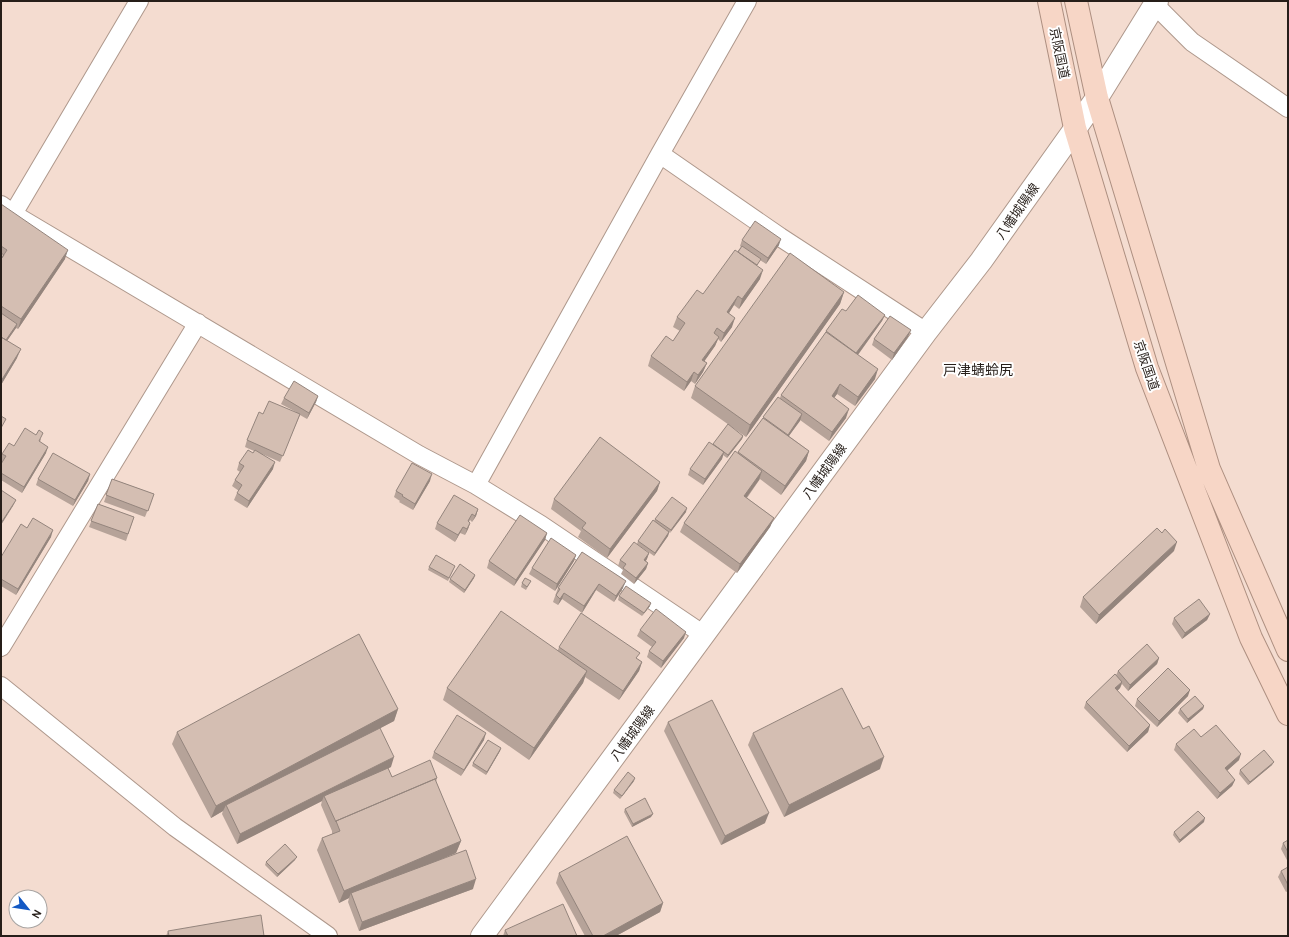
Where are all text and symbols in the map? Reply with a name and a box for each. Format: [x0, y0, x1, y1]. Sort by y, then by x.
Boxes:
street label: 京阪国道 [1047, 26, 1073, 80]
street label: 八幡城陽線 [992, 180, 1042, 242]
street label: 京阪国道 [1131, 338, 1163, 392]
district label: 戸津蜻蛉尻 [943, 361, 1013, 379]
street label: 八幡城陽線 [798, 440, 850, 502]
street label: 八幡城陽線 [606, 702, 658, 764]
north arrow [8, 889, 48, 929]
text: N [29, 907, 45, 921]

